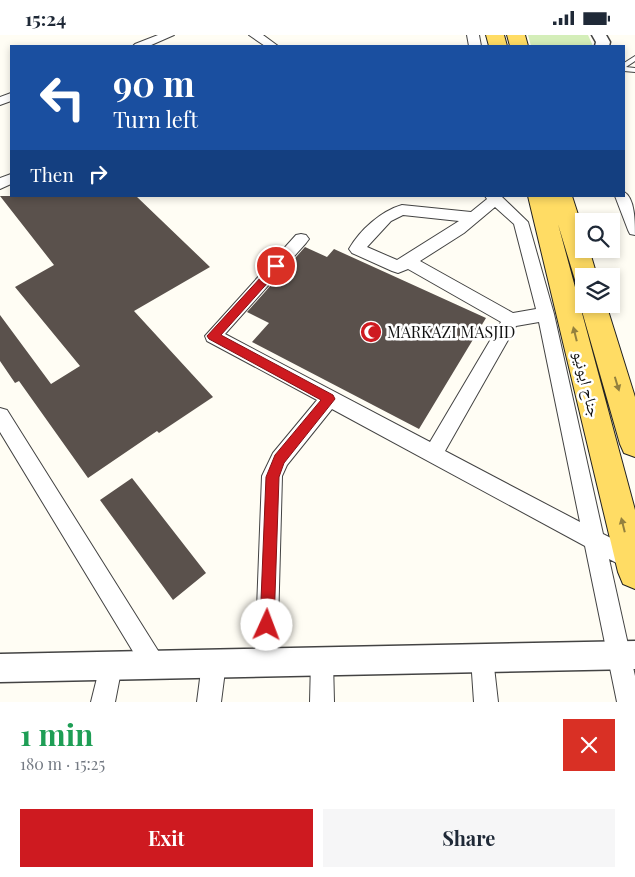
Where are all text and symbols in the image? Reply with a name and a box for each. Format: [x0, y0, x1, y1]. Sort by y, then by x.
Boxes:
text: 15:24 [25, 5, 66, 31]
text: 90 m [113, 59, 195, 106]
icon: left [30, 65, 95, 130]
text: Turn left [113, 104, 198, 134]
icon: right [84, 160, 112, 188]
text: Then [30, 161, 74, 187]
map controls [575, 213, 620, 313]
button: search [575, 213, 620, 258]
pin [255, 245, 297, 287]
icon: arrive [262, 252, 290, 280]
button: layers [575, 268, 620, 313]
mosque icon: MARKAZI MASJID [359, 320, 383, 344]
place label: MARKAZI MASJID [387, 321, 515, 342]
one-way arrow [570, 326, 578, 341]
street label: جناح ایونیو [568, 349, 606, 419]
one-way arrow [613, 377, 621, 392]
one-way arrow [619, 518, 627, 533]
position arrow [240, 598, 292, 650]
text: 1 min [20, 714, 94, 754]
button: close [563, 719, 615, 771]
text: 180 m · 15:25 [20, 753, 105, 774]
button: Exit [20, 809, 313, 867]
button: Share [323, 809, 615, 867]

